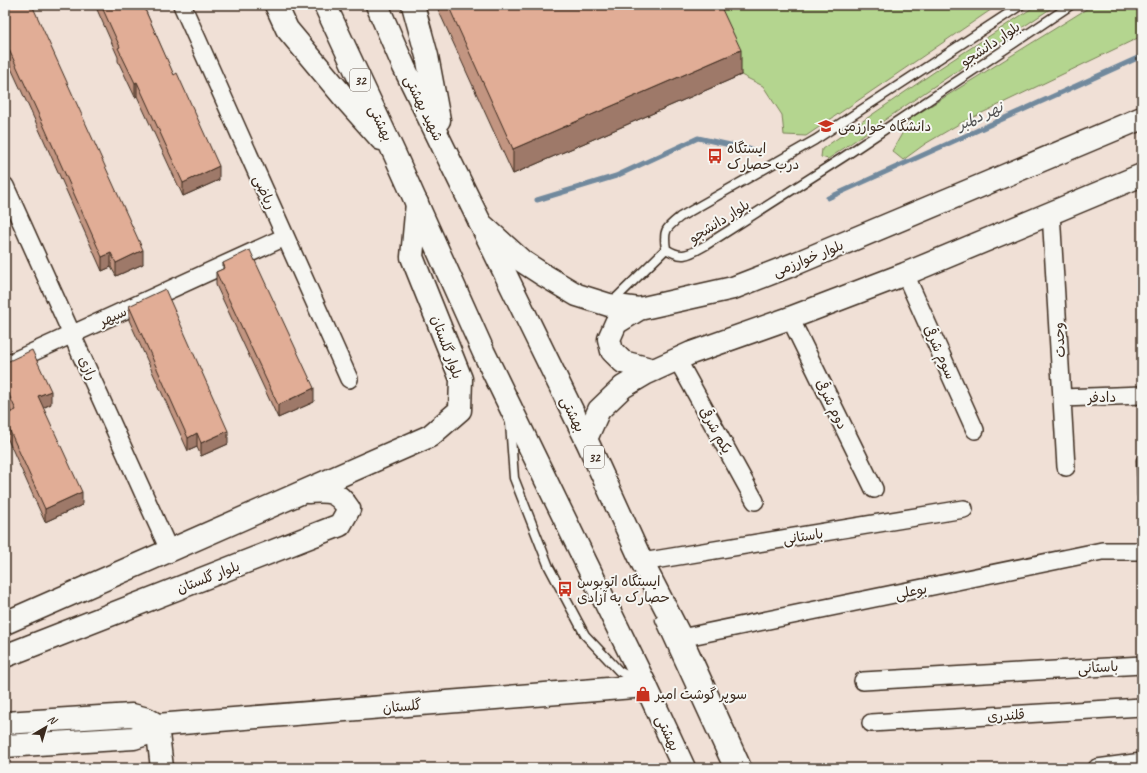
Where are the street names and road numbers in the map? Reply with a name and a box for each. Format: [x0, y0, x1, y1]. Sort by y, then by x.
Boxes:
street label: بلوار دانشجو [956, 18, 1023, 71]
road number: 32 [350, 69, 370, 91]
street label: شهید بهشتی [400, 72, 447, 144]
street label: بهشتى [365, 103, 396, 144]
street label: ریاضی [249, 172, 280, 212]
street label: بلوار دانشجو [685, 196, 753, 247]
street label: بلوار خوارزمی [770, 237, 846, 280]
street label: سپهر [96, 303, 130, 331]
street label: بلوار گلستان [427, 313, 466, 381]
street label: سوم شرقی [917, 322, 959, 383]
street label: وحدت [1050, 322, 1069, 358]
street label: رازی [75, 353, 100, 383]
street label: دوم شرقی [810, 376, 851, 433]
street label: دادفر [1087, 389, 1116, 407]
street label: بهشتی [557, 394, 588, 435]
street label: یکم شرقی [694, 404, 735, 458]
road number: 32 [584, 446, 604, 468]
street label: باستانی [782, 525, 824, 548]
street label: بلوار گلستان [174, 558, 242, 597]
street label: بوعلی [894, 580, 929, 603]
street label: باستانی [1077, 658, 1119, 677]
street label: گلستان [382, 696, 422, 717]
street label: قلندری [987, 706, 1025, 725]
street label: بهشتی [652, 713, 683, 754]

